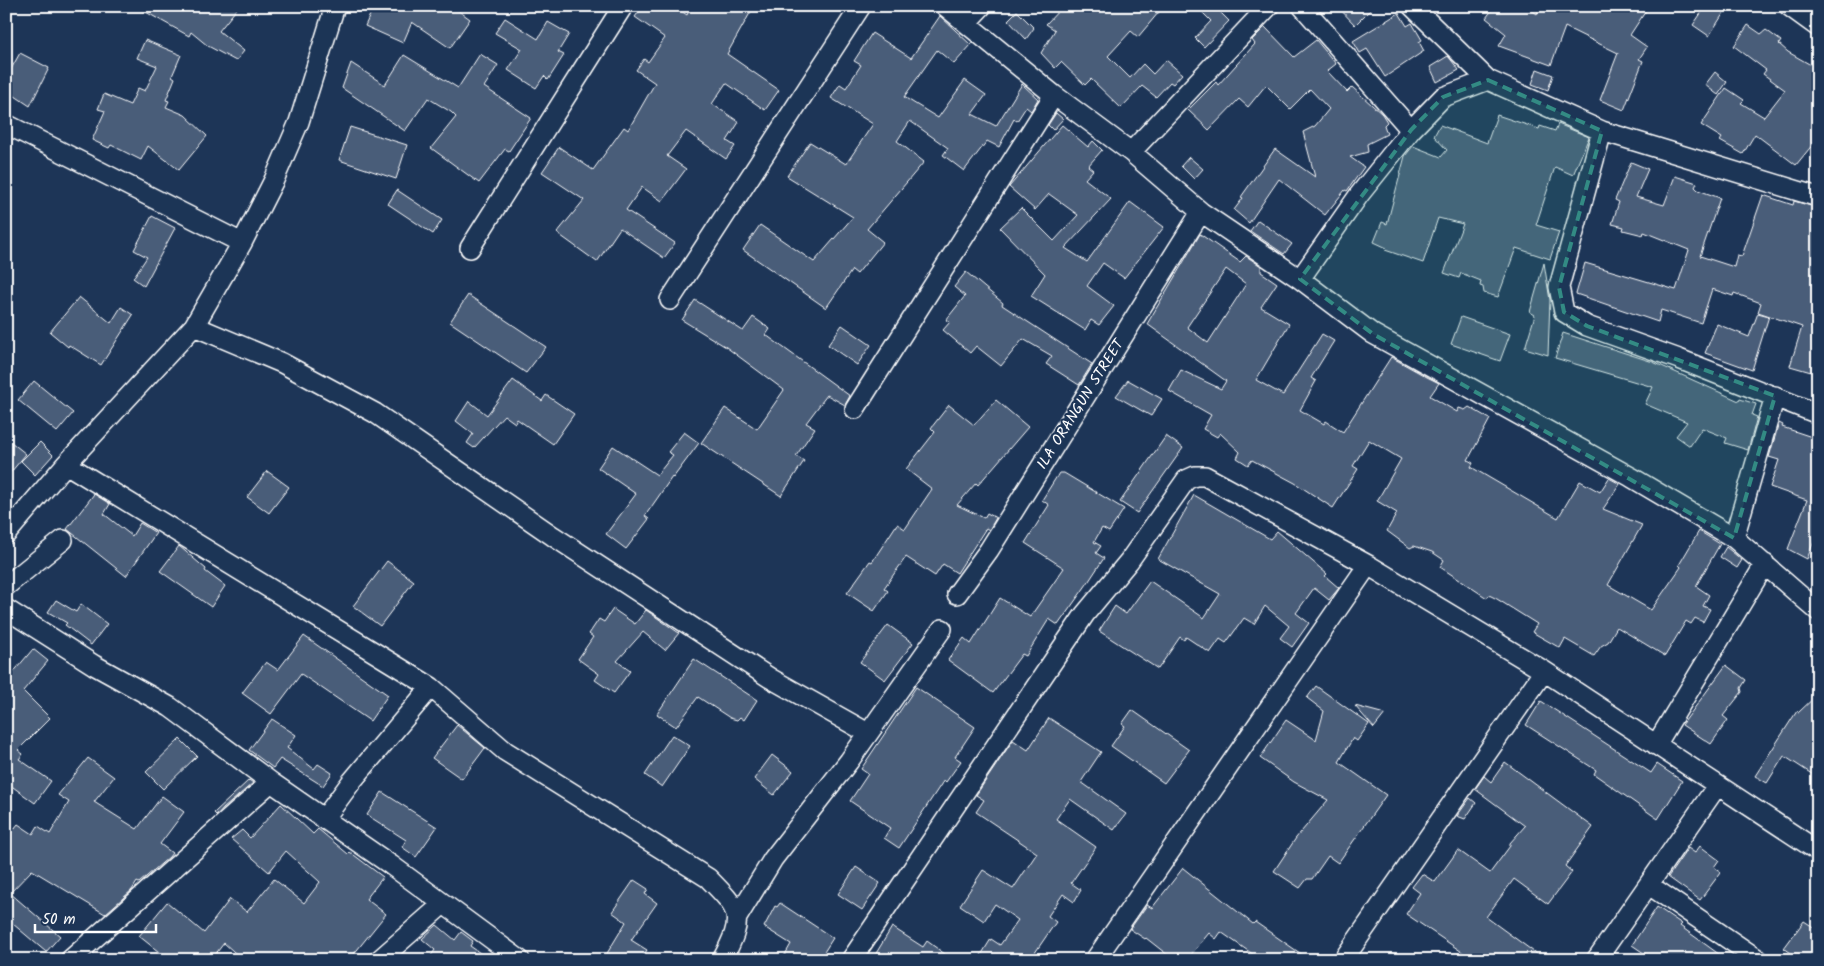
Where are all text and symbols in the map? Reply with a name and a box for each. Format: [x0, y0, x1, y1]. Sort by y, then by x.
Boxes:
street label: ILA ORANGUN STREET [1031, 333, 1132, 474]
scale bar [35, 901, 156, 933]
text: 50 m [42, 908, 76, 932]

